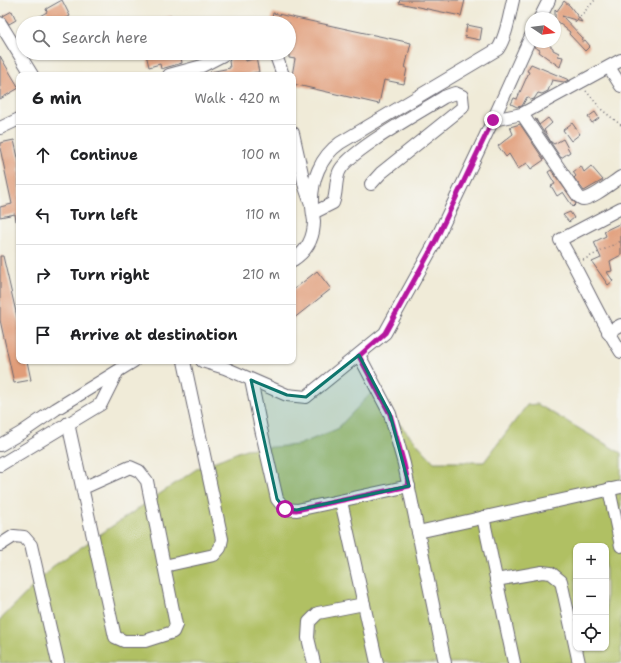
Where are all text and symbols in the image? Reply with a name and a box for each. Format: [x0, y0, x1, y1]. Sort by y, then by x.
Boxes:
north arrow [525, 12, 561, 48]
search box [16, 16, 296, 60]
icon: search [30, 27, 52, 49]
text: Search here [62, 28, 148, 48]
text: 6 min [32, 87, 82, 109]
text: Walk · 420 m [194, 90, 280, 107]
route end [484, 111, 502, 129]
icon: ahead [32, 144, 54, 166]
text: Continue [70, 145, 138, 165]
text: 100 m [241, 146, 280, 163]
icon: left [32, 204, 54, 226]
text: Turn left [70, 205, 138, 225]
text: 110 m [245, 206, 280, 223]
icon: right [32, 264, 54, 286]
text: Turn right [70, 265, 150, 285]
text: 210 m [242, 266, 280, 283]
icon: arrive [32, 324, 54, 346]
text: Arrive at destination [70, 325, 238, 345]
route start [276, 500, 294, 518]
map controls [573, 543, 609, 651]
button: + [573, 543, 609, 579]
button: − [573, 579, 609, 615]
button: locate [573, 615, 609, 651]

